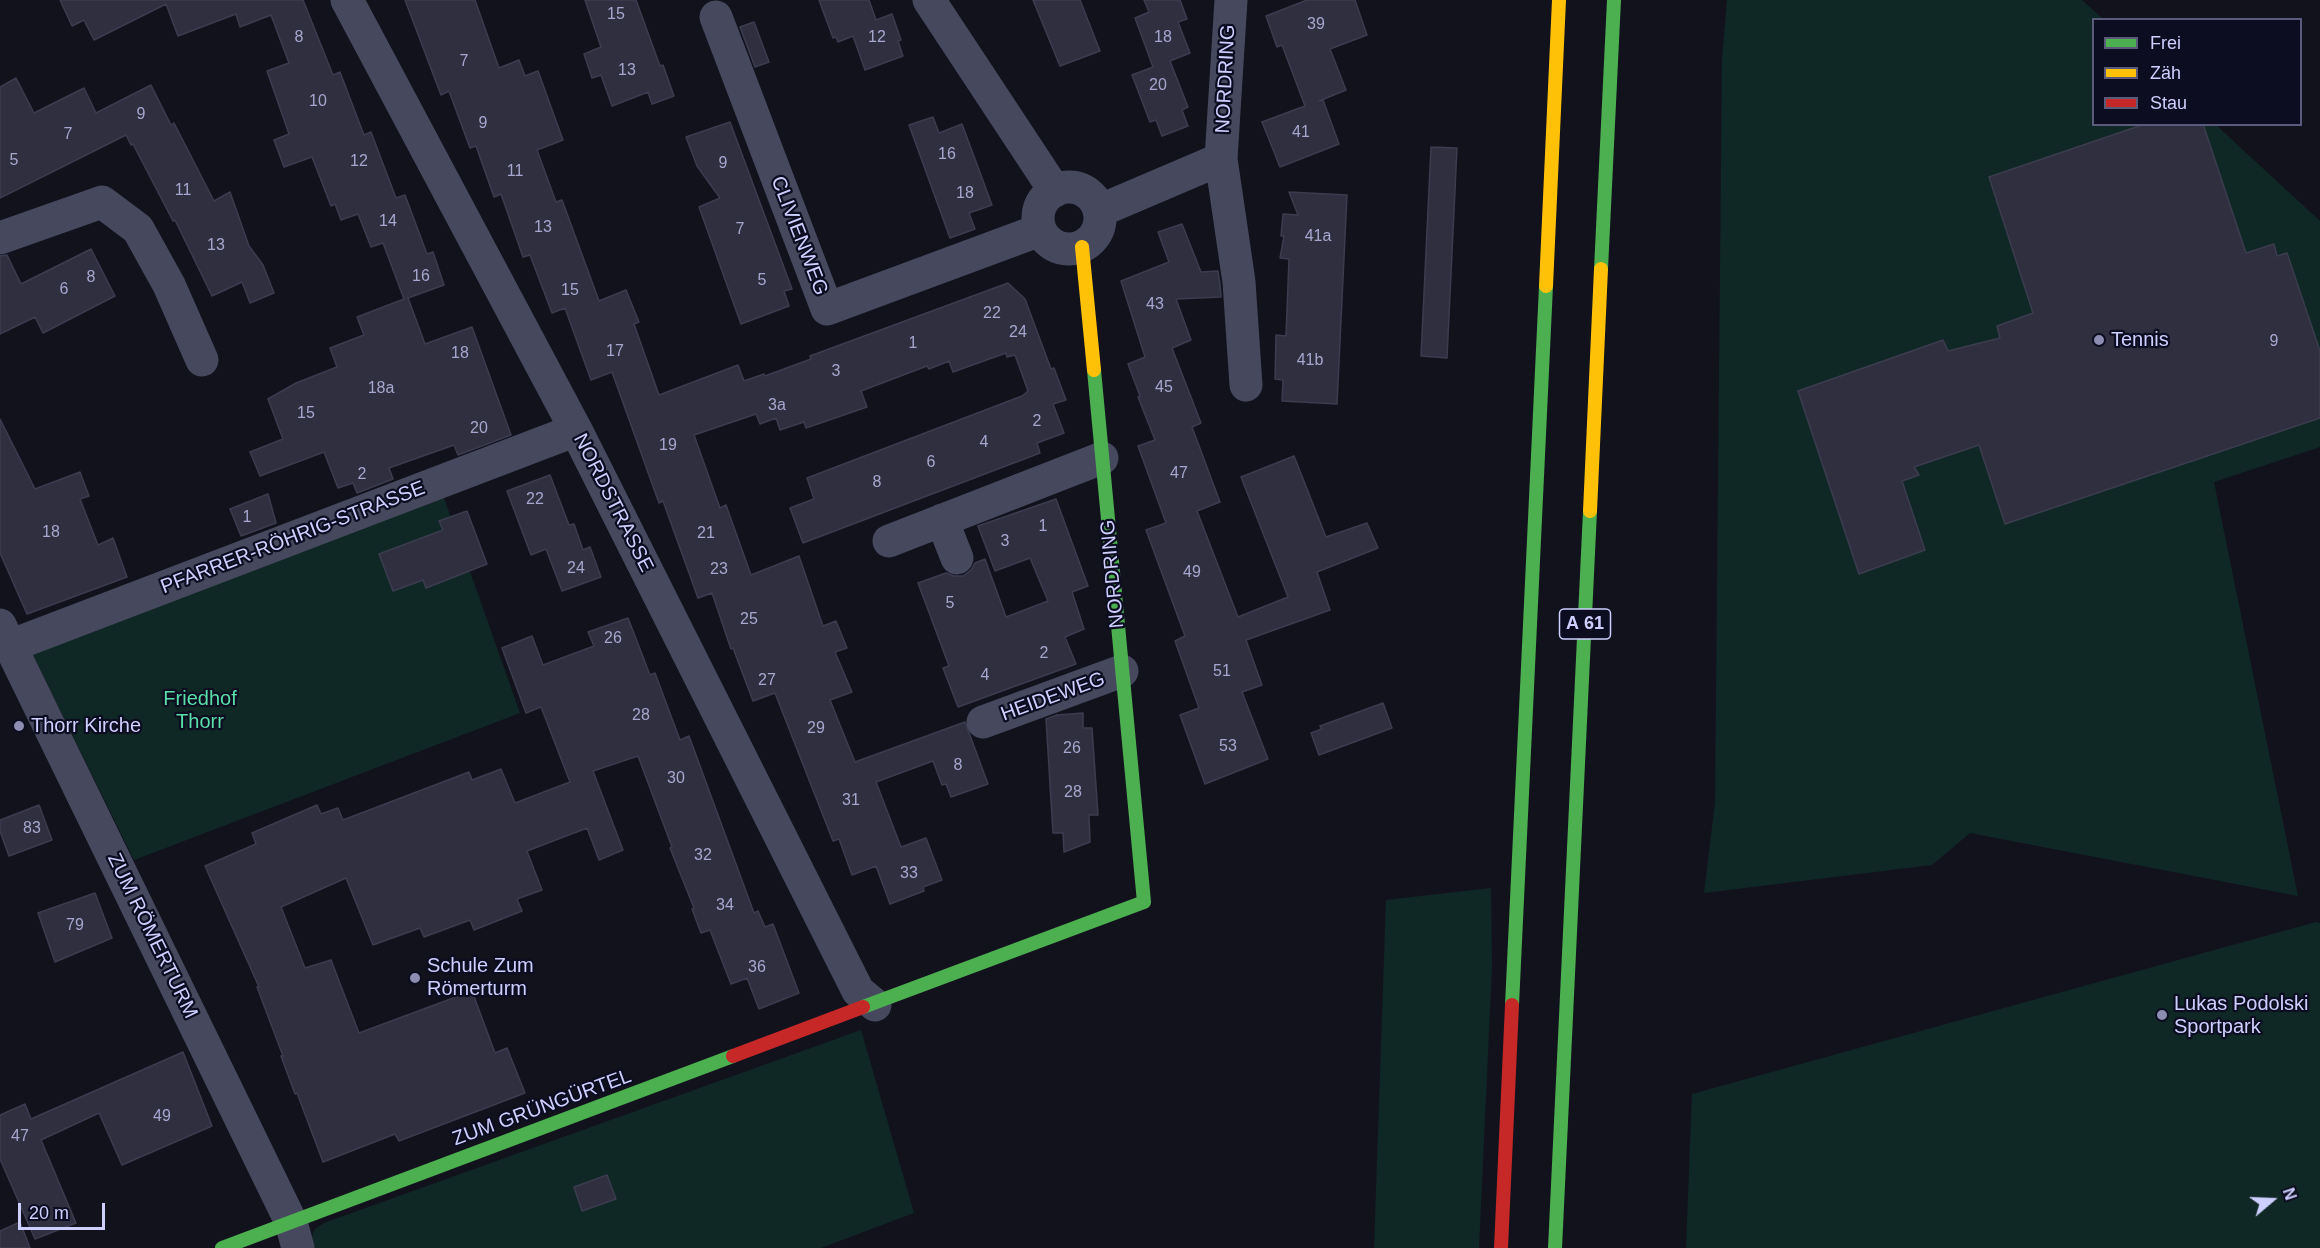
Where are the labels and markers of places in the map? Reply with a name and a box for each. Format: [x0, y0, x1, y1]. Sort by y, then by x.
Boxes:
place label: Tennis [2111, 328, 2169, 352]
marker: Tennis [2092, 333, 2106, 347]
place label: Thorr Kirche [31, 714, 141, 738]
marker: Thorr Kirche [12, 719, 26, 733]
place label: Schule Zum Römerturm [427, 954, 534, 1001]
marker: Schule Zum Römerturm [408, 971, 422, 985]
place label: Lukas Podolski Sportpark [2174, 992, 2309, 1039]
marker: Lukas Podolski Sportpark [2155, 1008, 2169, 1022]

